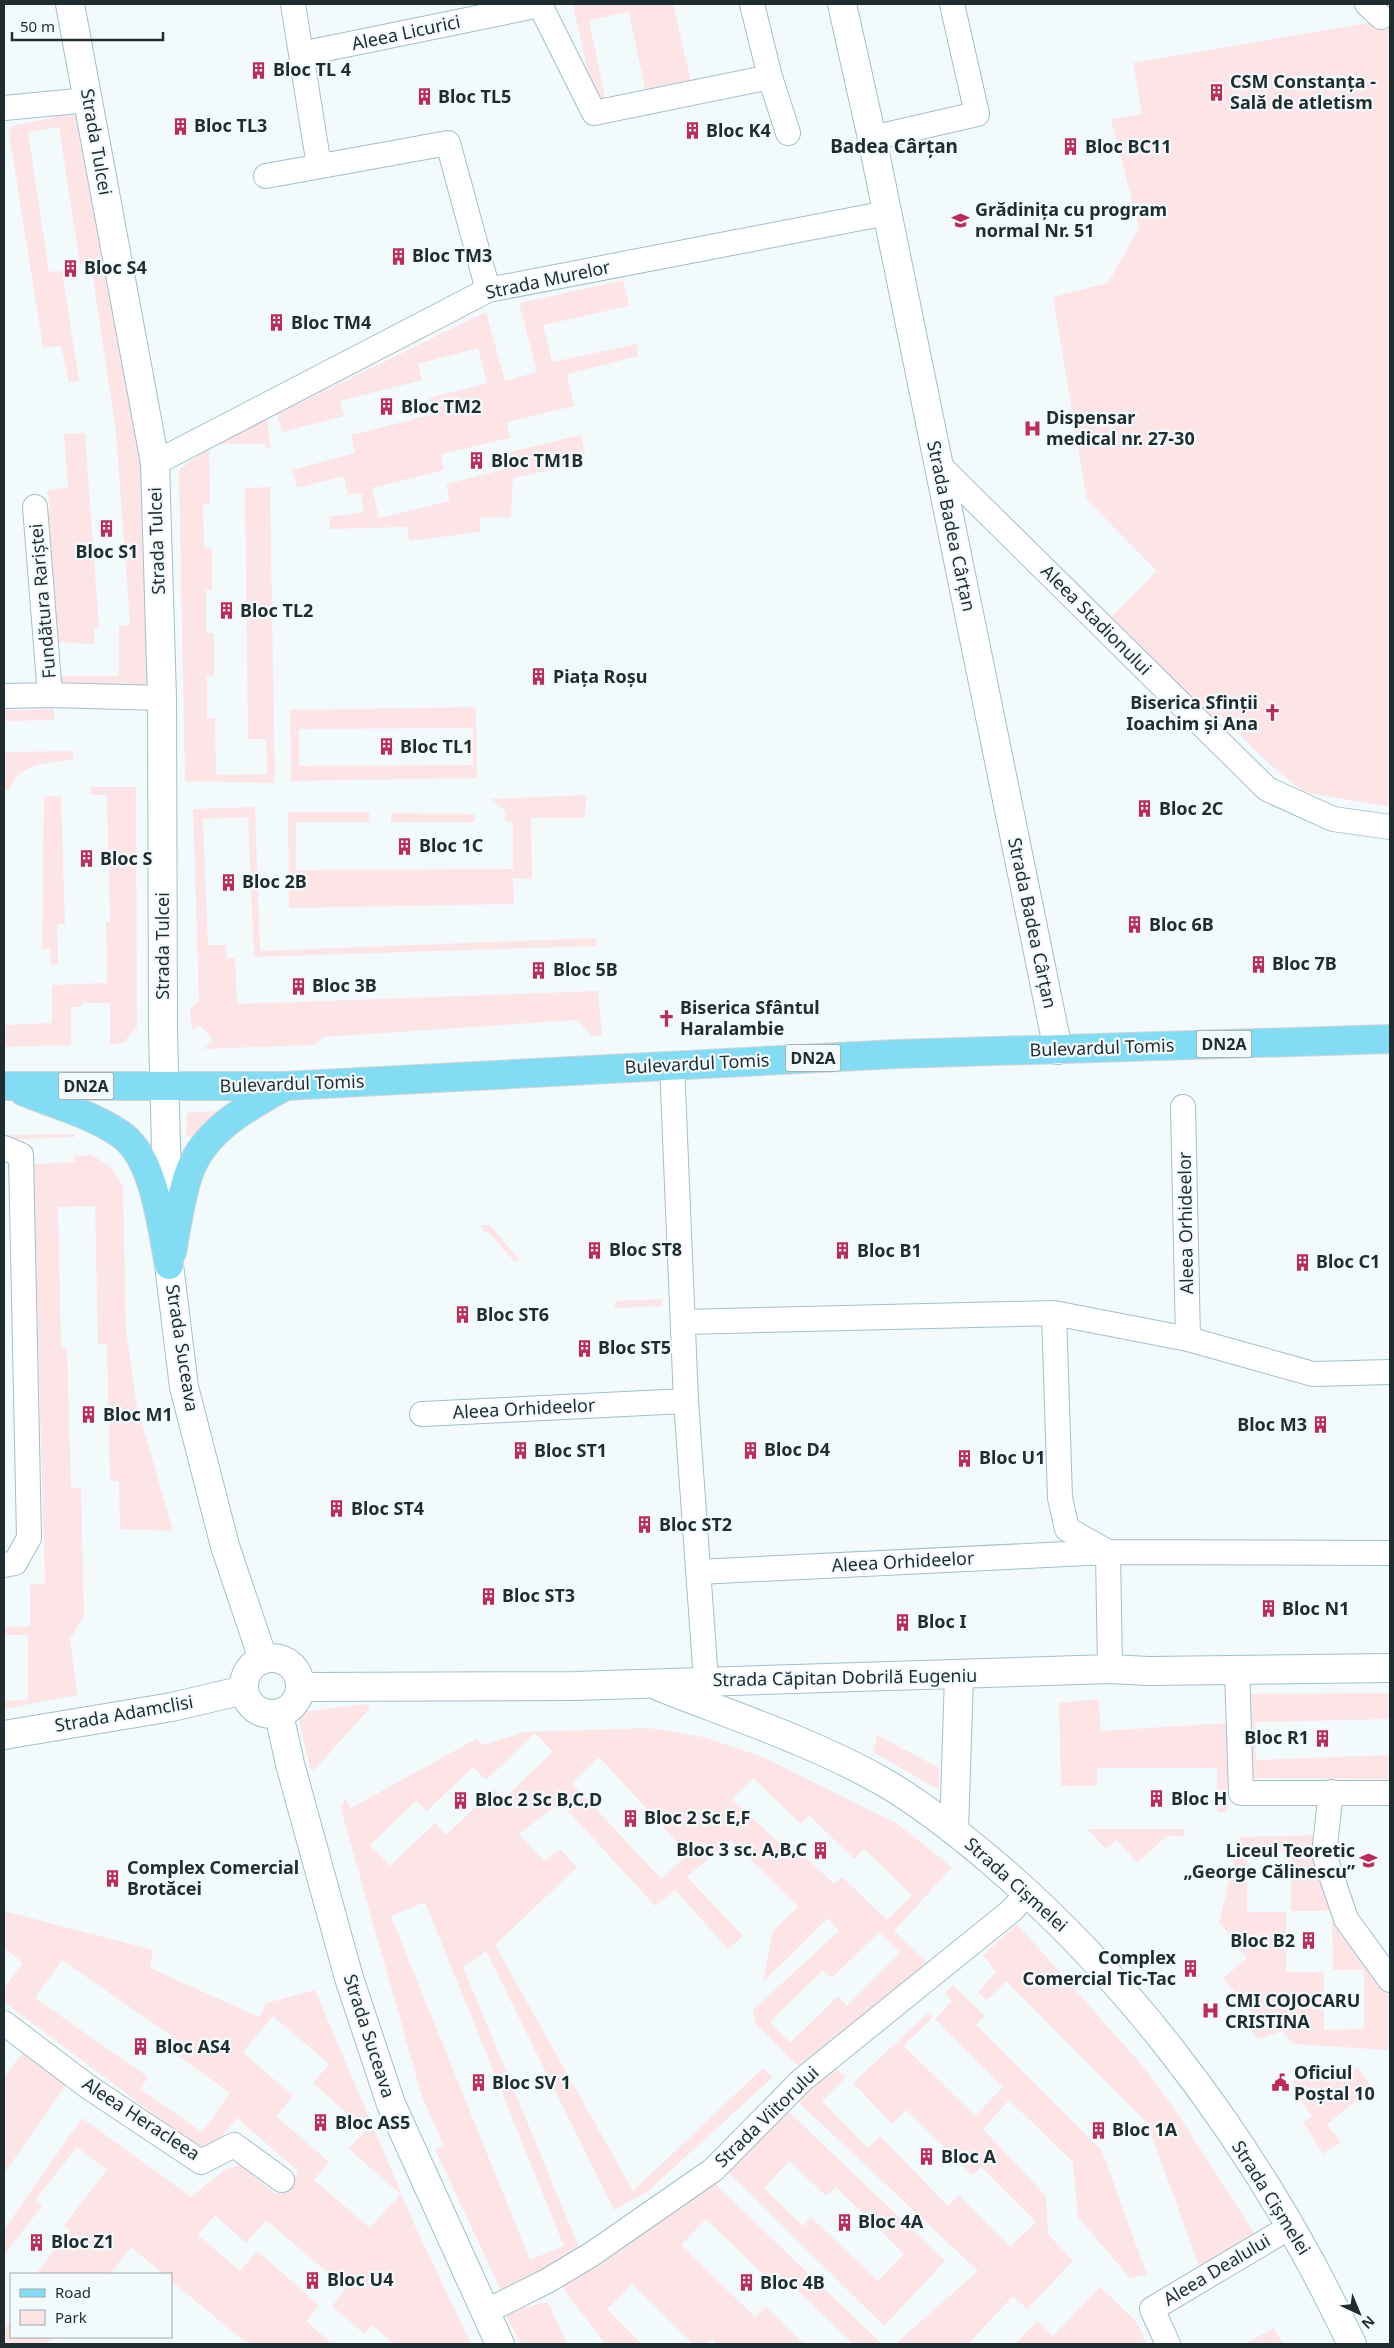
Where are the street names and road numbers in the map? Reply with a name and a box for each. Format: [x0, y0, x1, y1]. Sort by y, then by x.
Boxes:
street label: Aleea Licurici [349, 9, 462, 55]
street label: Strada Tulcei [76, 87, 118, 197]
street label: Strada Murelor [483, 254, 613, 304]
street label: Strada Badea Cârțan [922, 438, 982, 613]
street label: Strada Tulcei [142, 487, 170, 595]
street label: Fundătura Rariștei [23, 523, 61, 680]
street label: Aleea Stadionului [1036, 559, 1157, 680]
street label: Strada Badea Cârțan [1003, 835, 1063, 1010]
street label: Strada Tulcei [150, 892, 174, 1000]
road number: DN2A [1196, 1030, 1252, 1058]
street label: Bulevardul Tomis [1029, 1032, 1175, 1062]
road number: DN2A [786, 1044, 840, 1072]
street label: Bulevardul Tomis [624, 1047, 770, 1079]
street label: Bulevardul Tomis [219, 1068, 365, 1098]
road number: DN2A [58, 1072, 114, 1100]
street label: Aleea Orhideelor [1172, 1151, 1198, 1295]
street label: Strada Suceava [161, 1282, 205, 1413]
street label: Aleea Orhideelor [452, 1392, 596, 1424]
street label: Aleea Orhideelor [831, 1545, 975, 1577]
street label: Strada Căpitan Dobrilă Eugeniu [712, 1663, 978, 1691]
street label: Strada Adamclisi [53, 1689, 195, 1737]
street label: Strada Cișmelei [960, 1832, 1073, 1937]
street label: Strada Suceava [339, 1971, 401, 2101]
street label: Strada Viitorului [709, 2060, 824, 2172]
street label: Aleea Heracleea [78, 2071, 205, 2165]
street label: Strada Cișmelei [1227, 2136, 1317, 2259]
street label: Aleea Dealului [1159, 2228, 1274, 2311]

